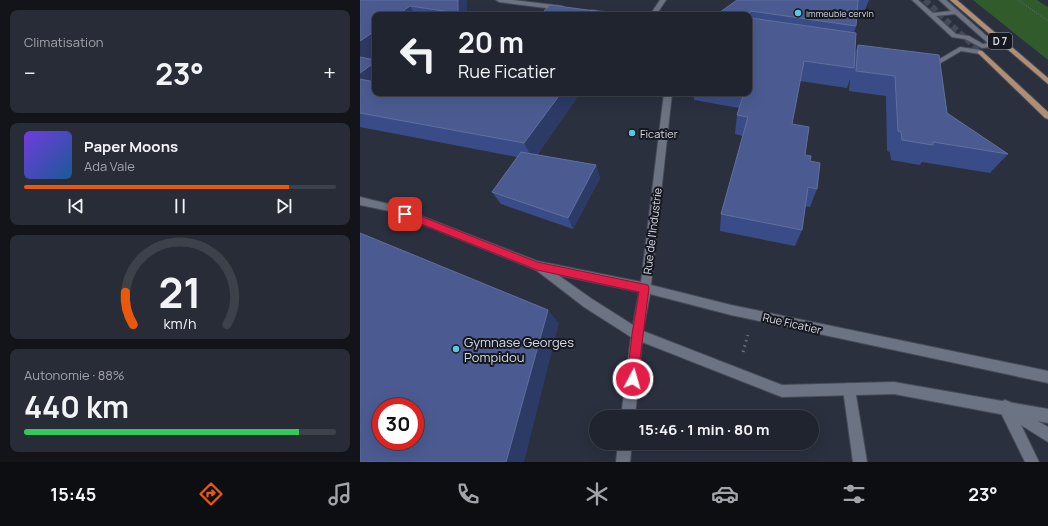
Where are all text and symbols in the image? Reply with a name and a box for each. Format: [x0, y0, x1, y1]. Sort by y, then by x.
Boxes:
place label: immeuble cervin [806, 7, 874, 20]
marker: immeuble cervin [793, 8, 803, 18]
text: 20 m [458, 23, 524, 61]
icon: left [392, 28, 444, 80]
text: Climatisation [24, 33, 104, 51]
road number: D 7 [988, 33, 1012, 49]
text: 23° [155, 53, 204, 94]
text: − [24, 58, 36, 88]
text: + [323, 58, 336, 88]
text: Rue Ficatier [458, 59, 556, 83]
place label: Ficatier [640, 126, 678, 141]
marker: Ficatier [627, 128, 637, 138]
text: Paper Moons [84, 136, 178, 157]
text: Ada Vale [84, 157, 135, 175]
street label: Rue de l'Industrie [639, 186, 665, 275]
icon: previous [65, 195, 87, 217]
icon: pause [169, 195, 191, 217]
icon: next [273, 195, 295, 217]
pin [388, 197, 422, 231]
icon: arrive [394, 203, 416, 225]
text: 21 [159, 264, 202, 320]
street label: Rue Ficatier [761, 309, 823, 337]
text: km/h [163, 314, 197, 333]
place label: Gymnase Georges Pompidou [464, 333, 574, 366]
marker: Gymnase Georges Pompidou [451, 344, 461, 354]
position arrow [612, 358, 654, 400]
text: Autonomie · 88% [24, 366, 125, 384]
text: 440 km [24, 386, 129, 427]
speed limit sign: 30 [372, 398, 424, 450]
text: 15:46 · 1 min · 80 m [638, 419, 770, 440]
icon: directions [197, 480, 225, 508]
icon: music [326, 480, 354, 508]
icon: phone [454, 480, 482, 508]
icon: climate [583, 480, 611, 508]
icon: car [711, 480, 739, 508]
icon: filters [840, 480, 868, 508]
text: 15:45 [50, 482, 96, 506]
text: 23° [968, 482, 998, 506]

